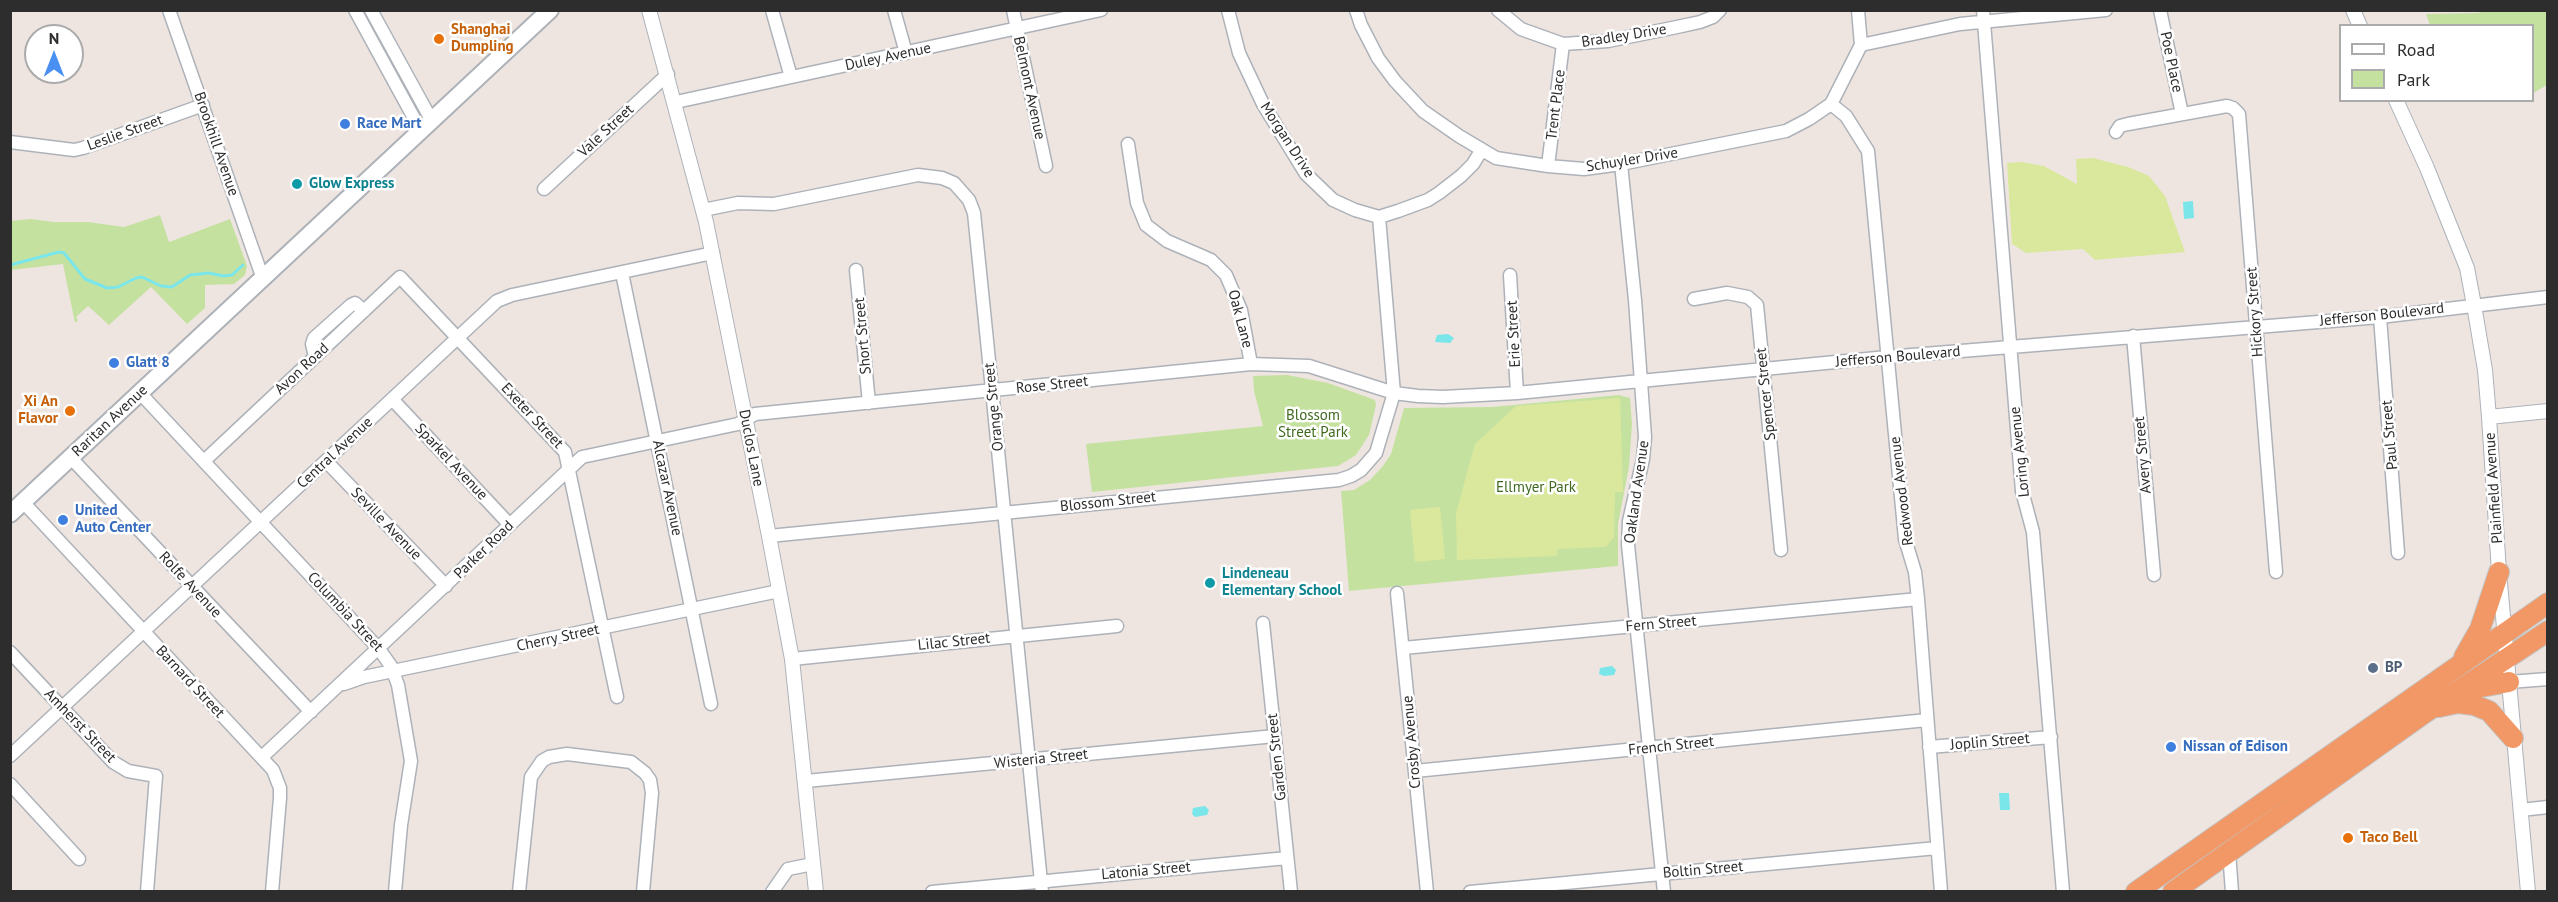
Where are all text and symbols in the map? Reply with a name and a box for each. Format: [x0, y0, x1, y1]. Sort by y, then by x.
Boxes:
street label: Bradley Drive [1580, 20, 1668, 52]
place label: Shanghai Dumpling [451, 21, 514, 56]
north arrow [24, 24, 84, 84]
legend [2339, 24, 2534, 102]
text: N [49, 28, 59, 48]
street label: Poe Place [2156, 30, 2186, 94]
marker: Shanghai Dumpling [432, 32, 446, 46]
street label: Belmont Avenue [1009, 35, 1049, 141]
text: Road [2397, 38, 2435, 61]
street label: Duley Avenue [843, 39, 933, 75]
text: Park [2397, 68, 2430, 91]
street label: Trent Place [1543, 69, 1569, 141]
street label: Brookhill Avenue [190, 90, 242, 198]
street label: Morgan Drive [1256, 99, 1318, 181]
street label: Vale Street [574, 101, 638, 161]
street label: Leslie Street [85, 111, 165, 155]
place label: Race Mart [357, 115, 422, 133]
marker: Race Mart [338, 117, 352, 131]
street label: Schuyler Drive [1585, 144, 1679, 176]
place label: Glow Express [309, 175, 394, 193]
marker: Glow Express [290, 177, 304, 191]
street label: Hickory Street [2243, 266, 2267, 358]
street label: Oak Lane [1224, 288, 1256, 350]
street label: Short Street [851, 297, 875, 375]
street label: Erie Street [1503, 300, 1525, 368]
street label: Jefferson Boulevard [2319, 300, 2445, 330]
street label: Avon Road [271, 339, 333, 399]
street label: Jefferson Boulevard [1835, 343, 1961, 371]
street label: Spencer Street [1752, 347, 1780, 441]
place label: Glatt 8 [126, 354, 170, 372]
marker: Glatt 8 [107, 356, 121, 370]
street label: Orange Street [980, 362, 1008, 452]
street label: Rose Street [1015, 372, 1089, 398]
street label: Exeter Street [497, 380, 567, 452]
street label: Raritan Avenue [68, 381, 152, 461]
place label: Xi An Flavor [18, 393, 58, 428]
street label: Paul Street [2378, 399, 2402, 471]
marker: Xi An Flavor [63, 404, 77, 418]
street label: Loring Avenue [2006, 406, 2034, 498]
park label: Blossom Street Park [1278, 407, 1348, 442]
street label: Duclos Lane [735, 408, 767, 488]
street label: Central Avenue [293, 413, 377, 493]
street label: Avery Street [2131, 416, 2155, 494]
street label: Sparkel Avenue [411, 420, 491, 504]
street label: Plainfield Avenue [2481, 432, 2507, 544]
street label: Redwood Avenue [1886, 435, 1918, 547]
street label: Alcazar Avenue [648, 438, 686, 538]
street label: Oakland Avenue [1621, 439, 1653, 545]
park label: Ellmyer Park [1496, 479, 1576, 497]
street label: Seville Avenue [347, 484, 425, 564]
street label: Blossom Street [1059, 488, 1157, 516]
place label: United Auto Center [75, 502, 151, 537]
marker: United Auto Center [56, 513, 70, 527]
street label: Parker Road [450, 517, 518, 583]
street label: Rolfe Avenue [155, 548, 225, 622]
place label: Lindeneau Elementary School [1222, 565, 1342, 600]
street label: Columbia Street [303, 568, 387, 656]
marker: Lindeneau Elementary School [1203, 576, 1217, 590]
street label: Fern Street [1625, 612, 1697, 636]
street label: Cherry Street [515, 620, 601, 656]
street label: Lilac Street [917, 629, 991, 655]
street label: Barnard Street [152, 642, 228, 722]
place label: BP [2385, 659, 2402, 677]
marker: BP [2366, 661, 2380, 675]
street label: Amherst Street [40, 685, 120, 767]
street label: Crosby Avenue [1399, 695, 1425, 789]
street label: Garden Street [1263, 712, 1291, 802]
street label: Joplin Street [1950, 730, 2030, 754]
street label: French Street [1627, 733, 1715, 759]
place label: Nissan of Edison [2183, 738, 2288, 756]
marker: Nissan of Edison [2164, 740, 2178, 754]
street label: Wisteria Street [993, 745, 1089, 773]
place label: Taco Bell [2360, 829, 2418, 847]
marker: Taco Bell [2341, 831, 2355, 845]
street label: Latonia Street [1100, 858, 1192, 884]
street label: Boltin Street [1662, 858, 1744, 882]

